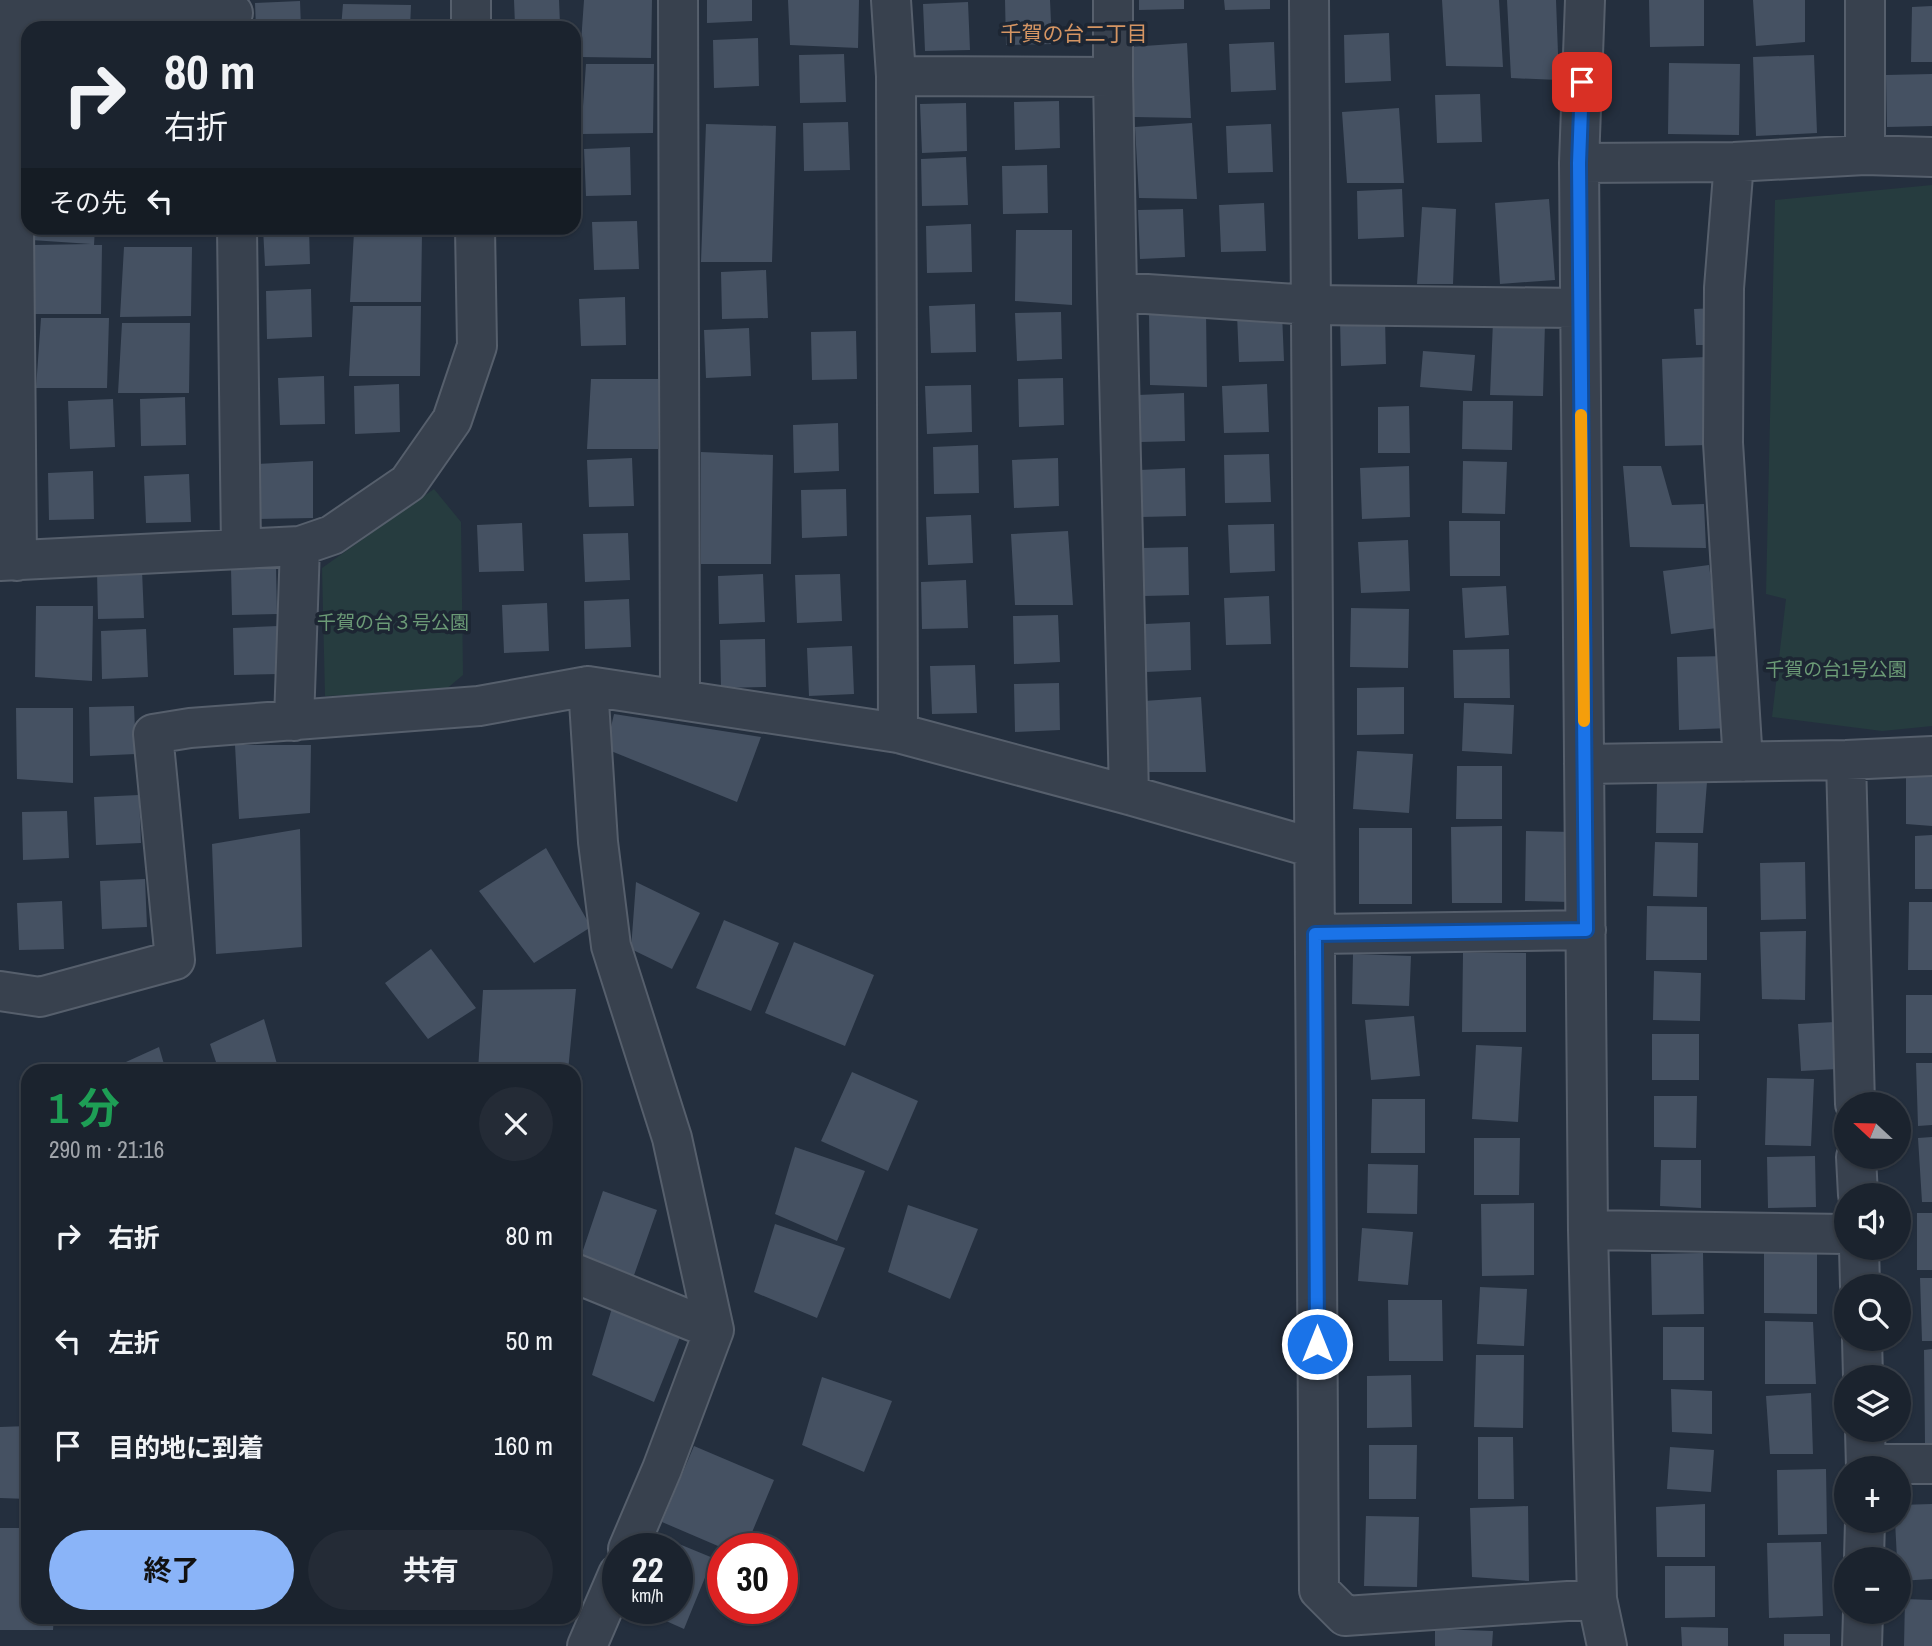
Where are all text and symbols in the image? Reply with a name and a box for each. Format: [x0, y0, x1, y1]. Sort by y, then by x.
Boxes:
district label: 千賀の台二丁目 [1001, 19, 1148, 48]
text: 80 m [164, 38, 256, 104]
icon: right [49, 49, 140, 140]
pin [1552, 52, 1612, 112]
icon: arrive [1563, 63, 1601, 101]
text: 右折 [164, 105, 228, 148]
icon: left [141, 182, 179, 220]
text: その先 [49, 185, 127, 220]
park label: 千賀の台３号公園 [317, 609, 469, 635]
park label: 千賀の台1号公園 [1765, 656, 1907, 682]
text: 1 分 [49, 1080, 120, 1136]
button: close [479, 1087, 553, 1161]
north arrow [1834, 1092, 1911, 1169]
map controls [1834, 1092, 1911, 1624]
text: 290 m · 21:16 [49, 1134, 164, 1165]
button: sound [1834, 1183, 1911, 1260]
icon: right [49, 1217, 87, 1255]
text: 80 m [506, 1218, 553, 1253]
text: 右折 [108, 1220, 160, 1255]
button: search [1834, 1274, 1911, 1351]
position arrow [1280, 1307, 1354, 1381]
icon: left [49, 1322, 87, 1360]
text: 50 m [506, 1323, 553, 1358]
text: 左折 [108, 1325, 160, 1360]
button: layers [1834, 1365, 1911, 1442]
icon: arrive [49, 1427, 87, 1465]
text: 160 m [494, 1428, 553, 1463]
text: 目的地に到着 [108, 1430, 264, 1465]
button: + [1834, 1456, 1911, 1533]
button: 終了 [49, 1530, 294, 1610]
button: 共有 [308, 1530, 553, 1610]
speed limit sign: 30 [707, 1533, 798, 1624]
text: 22 [632, 1546, 663, 1593]
button: − [1834, 1547, 1911, 1624]
text: km/h [632, 1583, 664, 1608]

